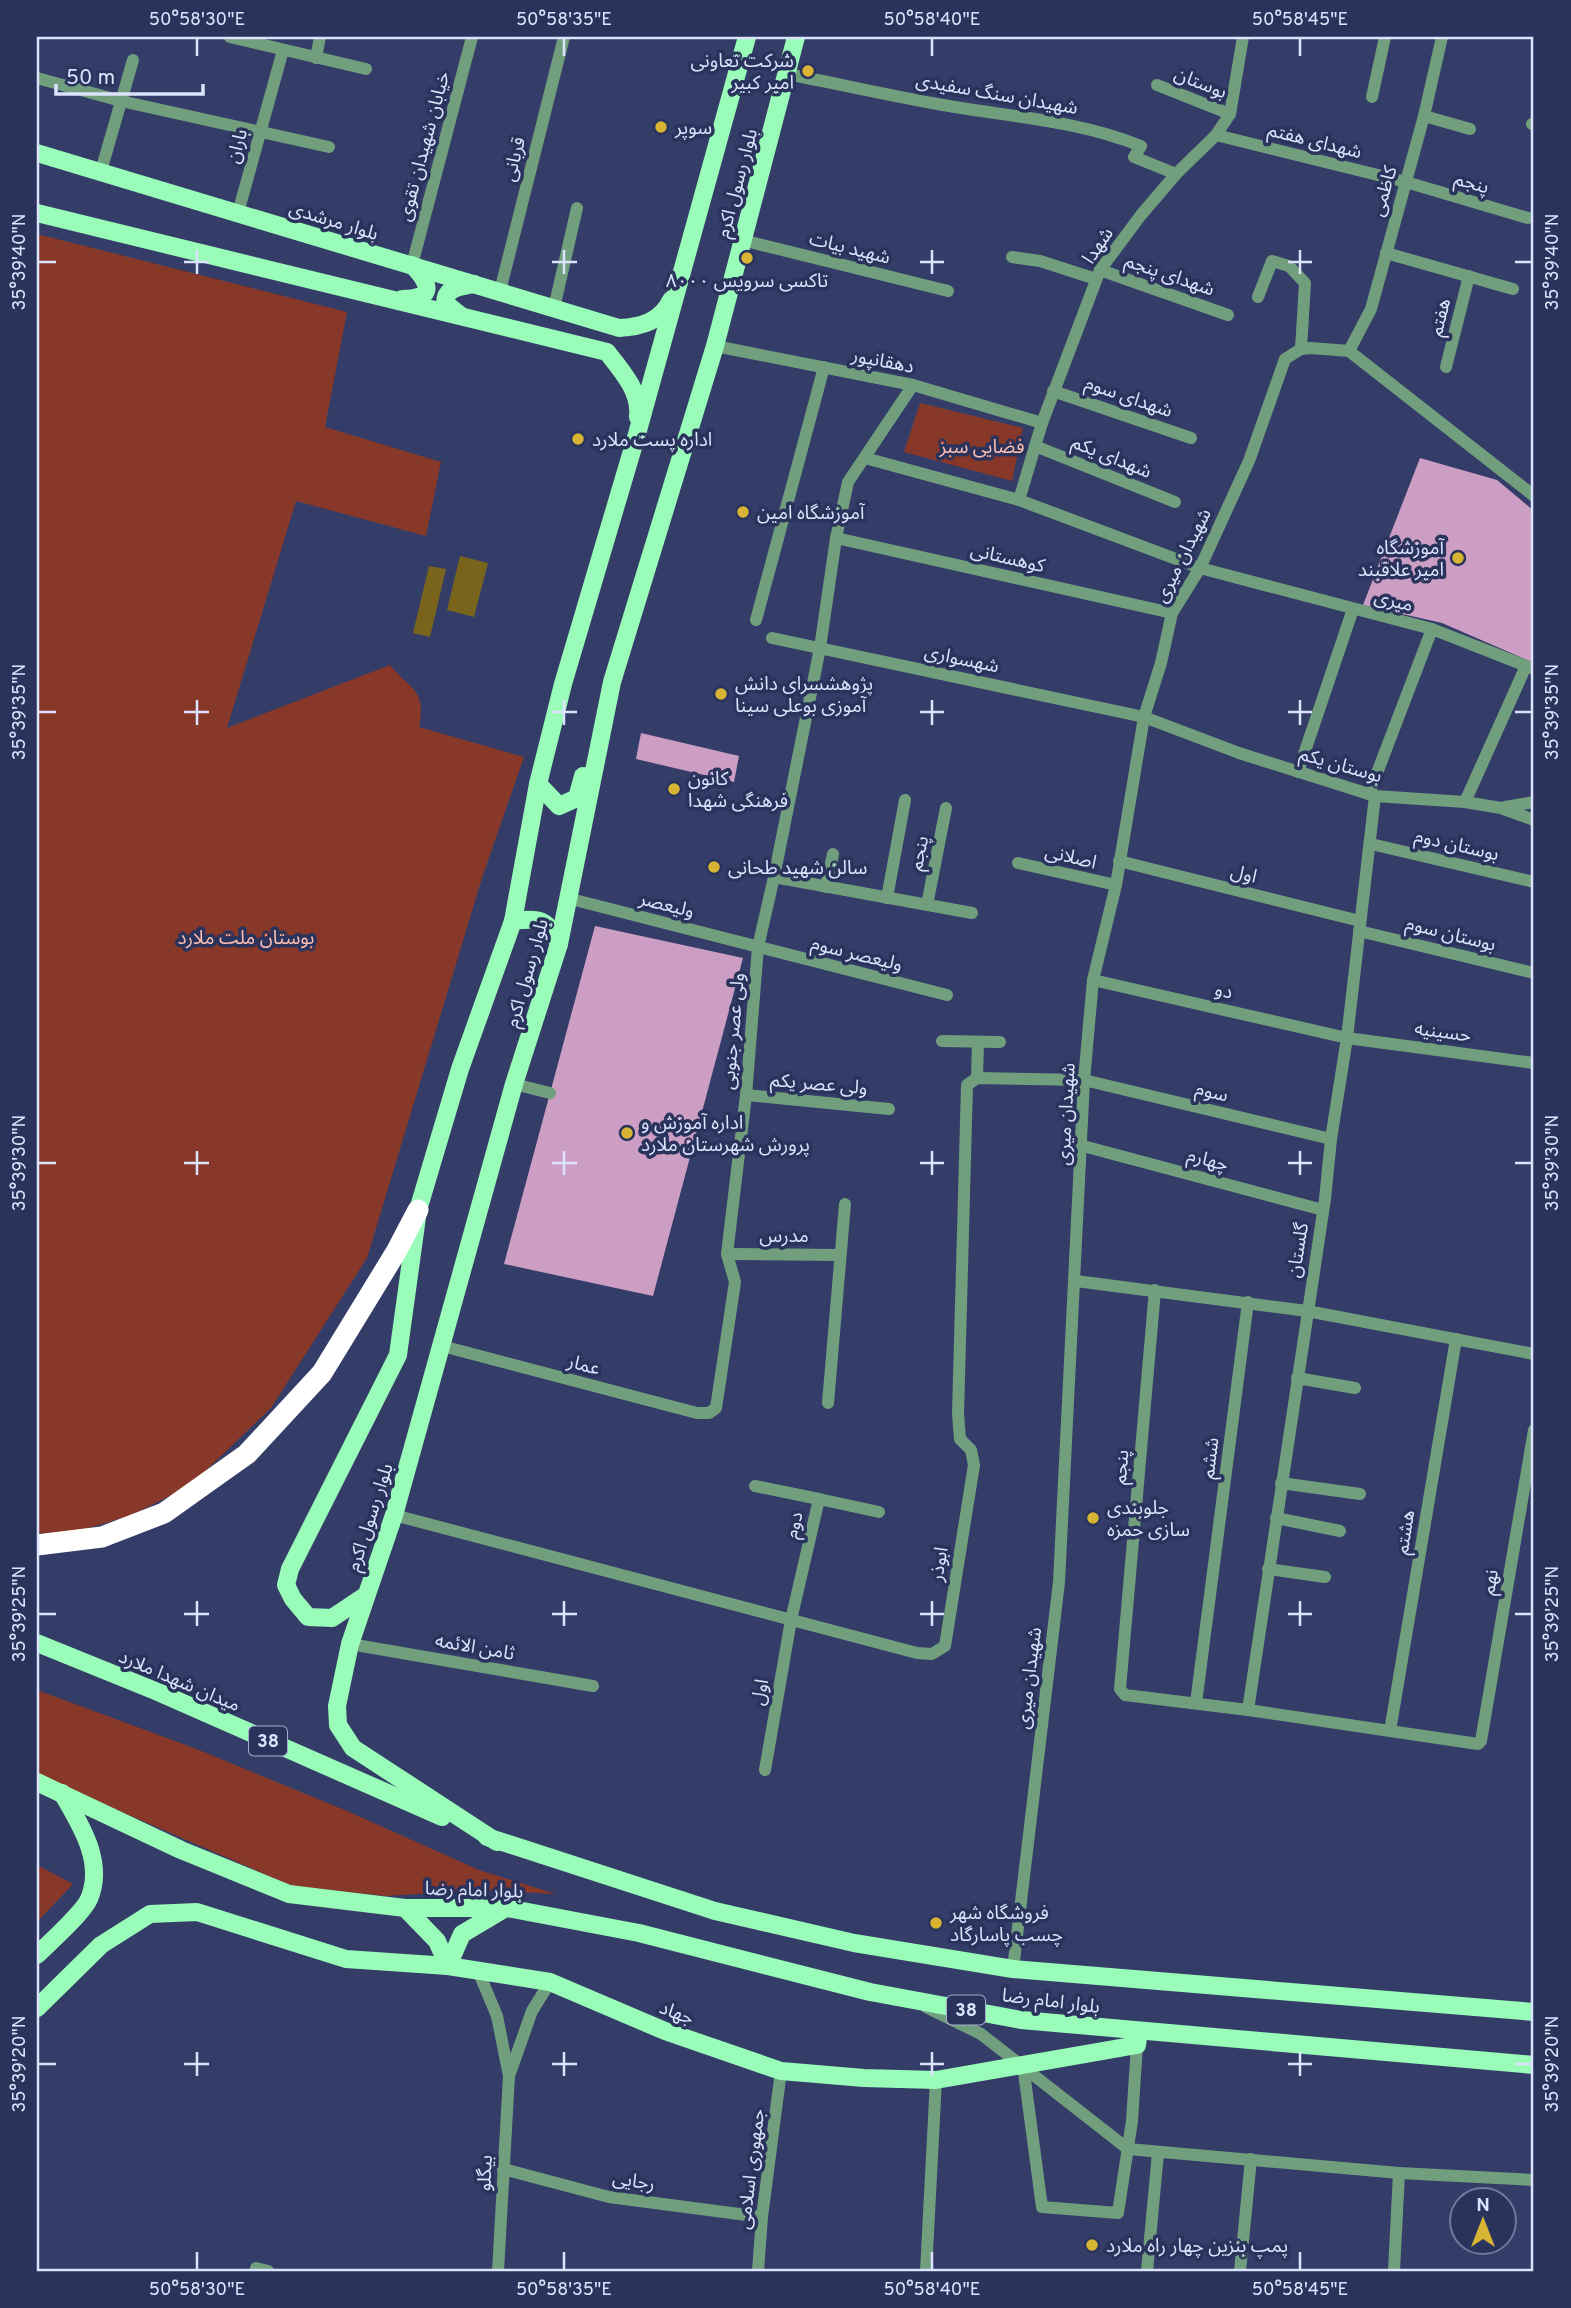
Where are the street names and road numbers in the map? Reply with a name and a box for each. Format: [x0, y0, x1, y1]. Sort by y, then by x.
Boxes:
street label: بوستان [1170, 62, 1230, 105]
street label: خیابان شهیدان تقوی [393, 69, 456, 224]
street label: شهیدان سنگ سفیدی [914, 69, 1080, 121]
street label: شهدای هفتم [1265, 119, 1364, 166]
street label: بلوار رسول اکرم [712, 126, 765, 241]
street label: باران [222, 127, 254, 166]
street label: قربانی [498, 135, 532, 184]
street label: کاظمی [1366, 163, 1404, 219]
street label: پنجم [1451, 168, 1492, 201]
street label: بلوار مرشدی [286, 197, 381, 247]
street label: شهدا [1078, 223, 1120, 269]
street label: شهید بیات [806, 227, 893, 271]
street label: شهدای پنجم [1121, 249, 1217, 303]
street label: هفتم [1425, 296, 1458, 339]
street label: دهقانپور [848, 344, 916, 380]
street label: شهدای سوم [1081, 372, 1175, 425]
street label: شهدای یکم [1067, 431, 1155, 486]
street label: شهیدان میری [1150, 505, 1218, 607]
street label: کوهستانی [968, 539, 1048, 579]
street label: میری [1372, 586, 1415, 618]
street label: شهسواری [922, 640, 1001, 680]
street label: بوستان یکم [1296, 743, 1385, 790]
street label: بوستان دوم [1412, 825, 1501, 868]
street label: پنجم [905, 834, 936, 873]
street label: اصلانی [1042, 840, 1099, 876]
street label: اول [1228, 860, 1259, 890]
street label: ولیعصر [635, 887, 697, 924]
street label: بوستان سوم [1403, 912, 1498, 959]
street label: بلوار رسول اکرم [501, 916, 556, 1031]
street label: ولیعصر سوم [808, 932, 905, 979]
street label: ولی عصر جنوبی [717, 972, 751, 1091]
street label: دو [1212, 978, 1235, 1006]
street label: حسینیه [1413, 1017, 1473, 1049]
street label: شهیدان میری [1052, 1062, 1082, 1166]
street label: ولی عصر یکم [769, 1069, 868, 1102]
street label: سوم [1193, 1078, 1230, 1109]
street label: چهارم [1184, 1144, 1231, 1179]
street label: گلستان [1283, 1220, 1315, 1280]
street label: مدرس [759, 1225, 809, 1249]
street label: عمار [563, 1350, 603, 1382]
street label: ششم [1197, 1436, 1226, 1481]
street label: پنجم [1109, 1449, 1136, 1486]
street label: بلوار رسول اکرم [342, 1461, 401, 1575]
street label: هشتم [1391, 1508, 1422, 1556]
street label: دوم [780, 1510, 811, 1541]
street label: ابوذر [925, 1545, 955, 1584]
street label: نهم [1477, 1568, 1506, 1597]
street label: شهیدان میری [1012, 1626, 1048, 1731]
street label: ثامن الائمه [433, 1629, 516, 1667]
street label: میدان شهدا ملارد [115, 1645, 244, 1718]
street label: اول [747, 1677, 775, 1707]
road number: 38 [249, 1726, 287, 1756]
street label: بلوار امام رضا [424, 1877, 524, 1906]
street label: بلوار امام رضا [1000, 1984, 1101, 2021]
street label: جهاد [655, 1996, 697, 2031]
road number: 38 [947, 1996, 985, 2024]
street label: جمهوری اسلامی [733, 2108, 771, 2231]
street label: بیگلو [473, 2154, 499, 2192]
street label: رجایی [611, 2167, 657, 2197]

